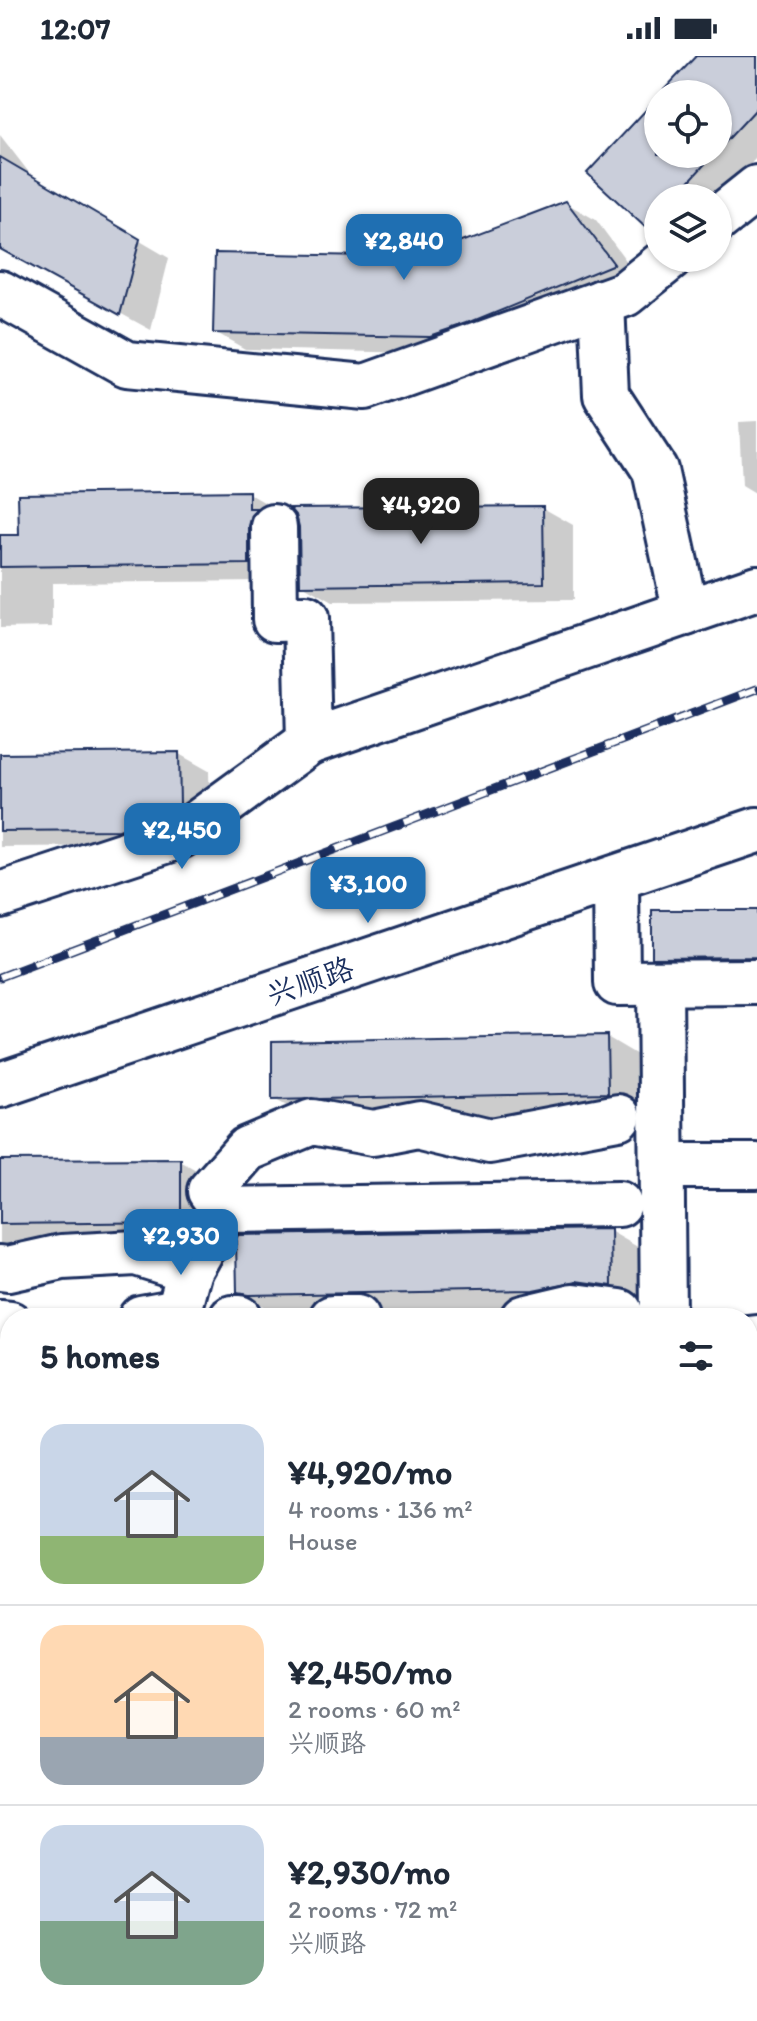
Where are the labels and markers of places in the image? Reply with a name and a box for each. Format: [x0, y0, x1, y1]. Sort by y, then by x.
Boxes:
pin: ¥2,840 [339, 214, 469, 282]
pin: ¥4,920 [356, 478, 486, 546]
pin: ¥2,450 [117, 803, 247, 871]
pin: ¥3,100 [303, 857, 433, 925]
pin: ¥2,930 [116, 1209, 246, 1277]

